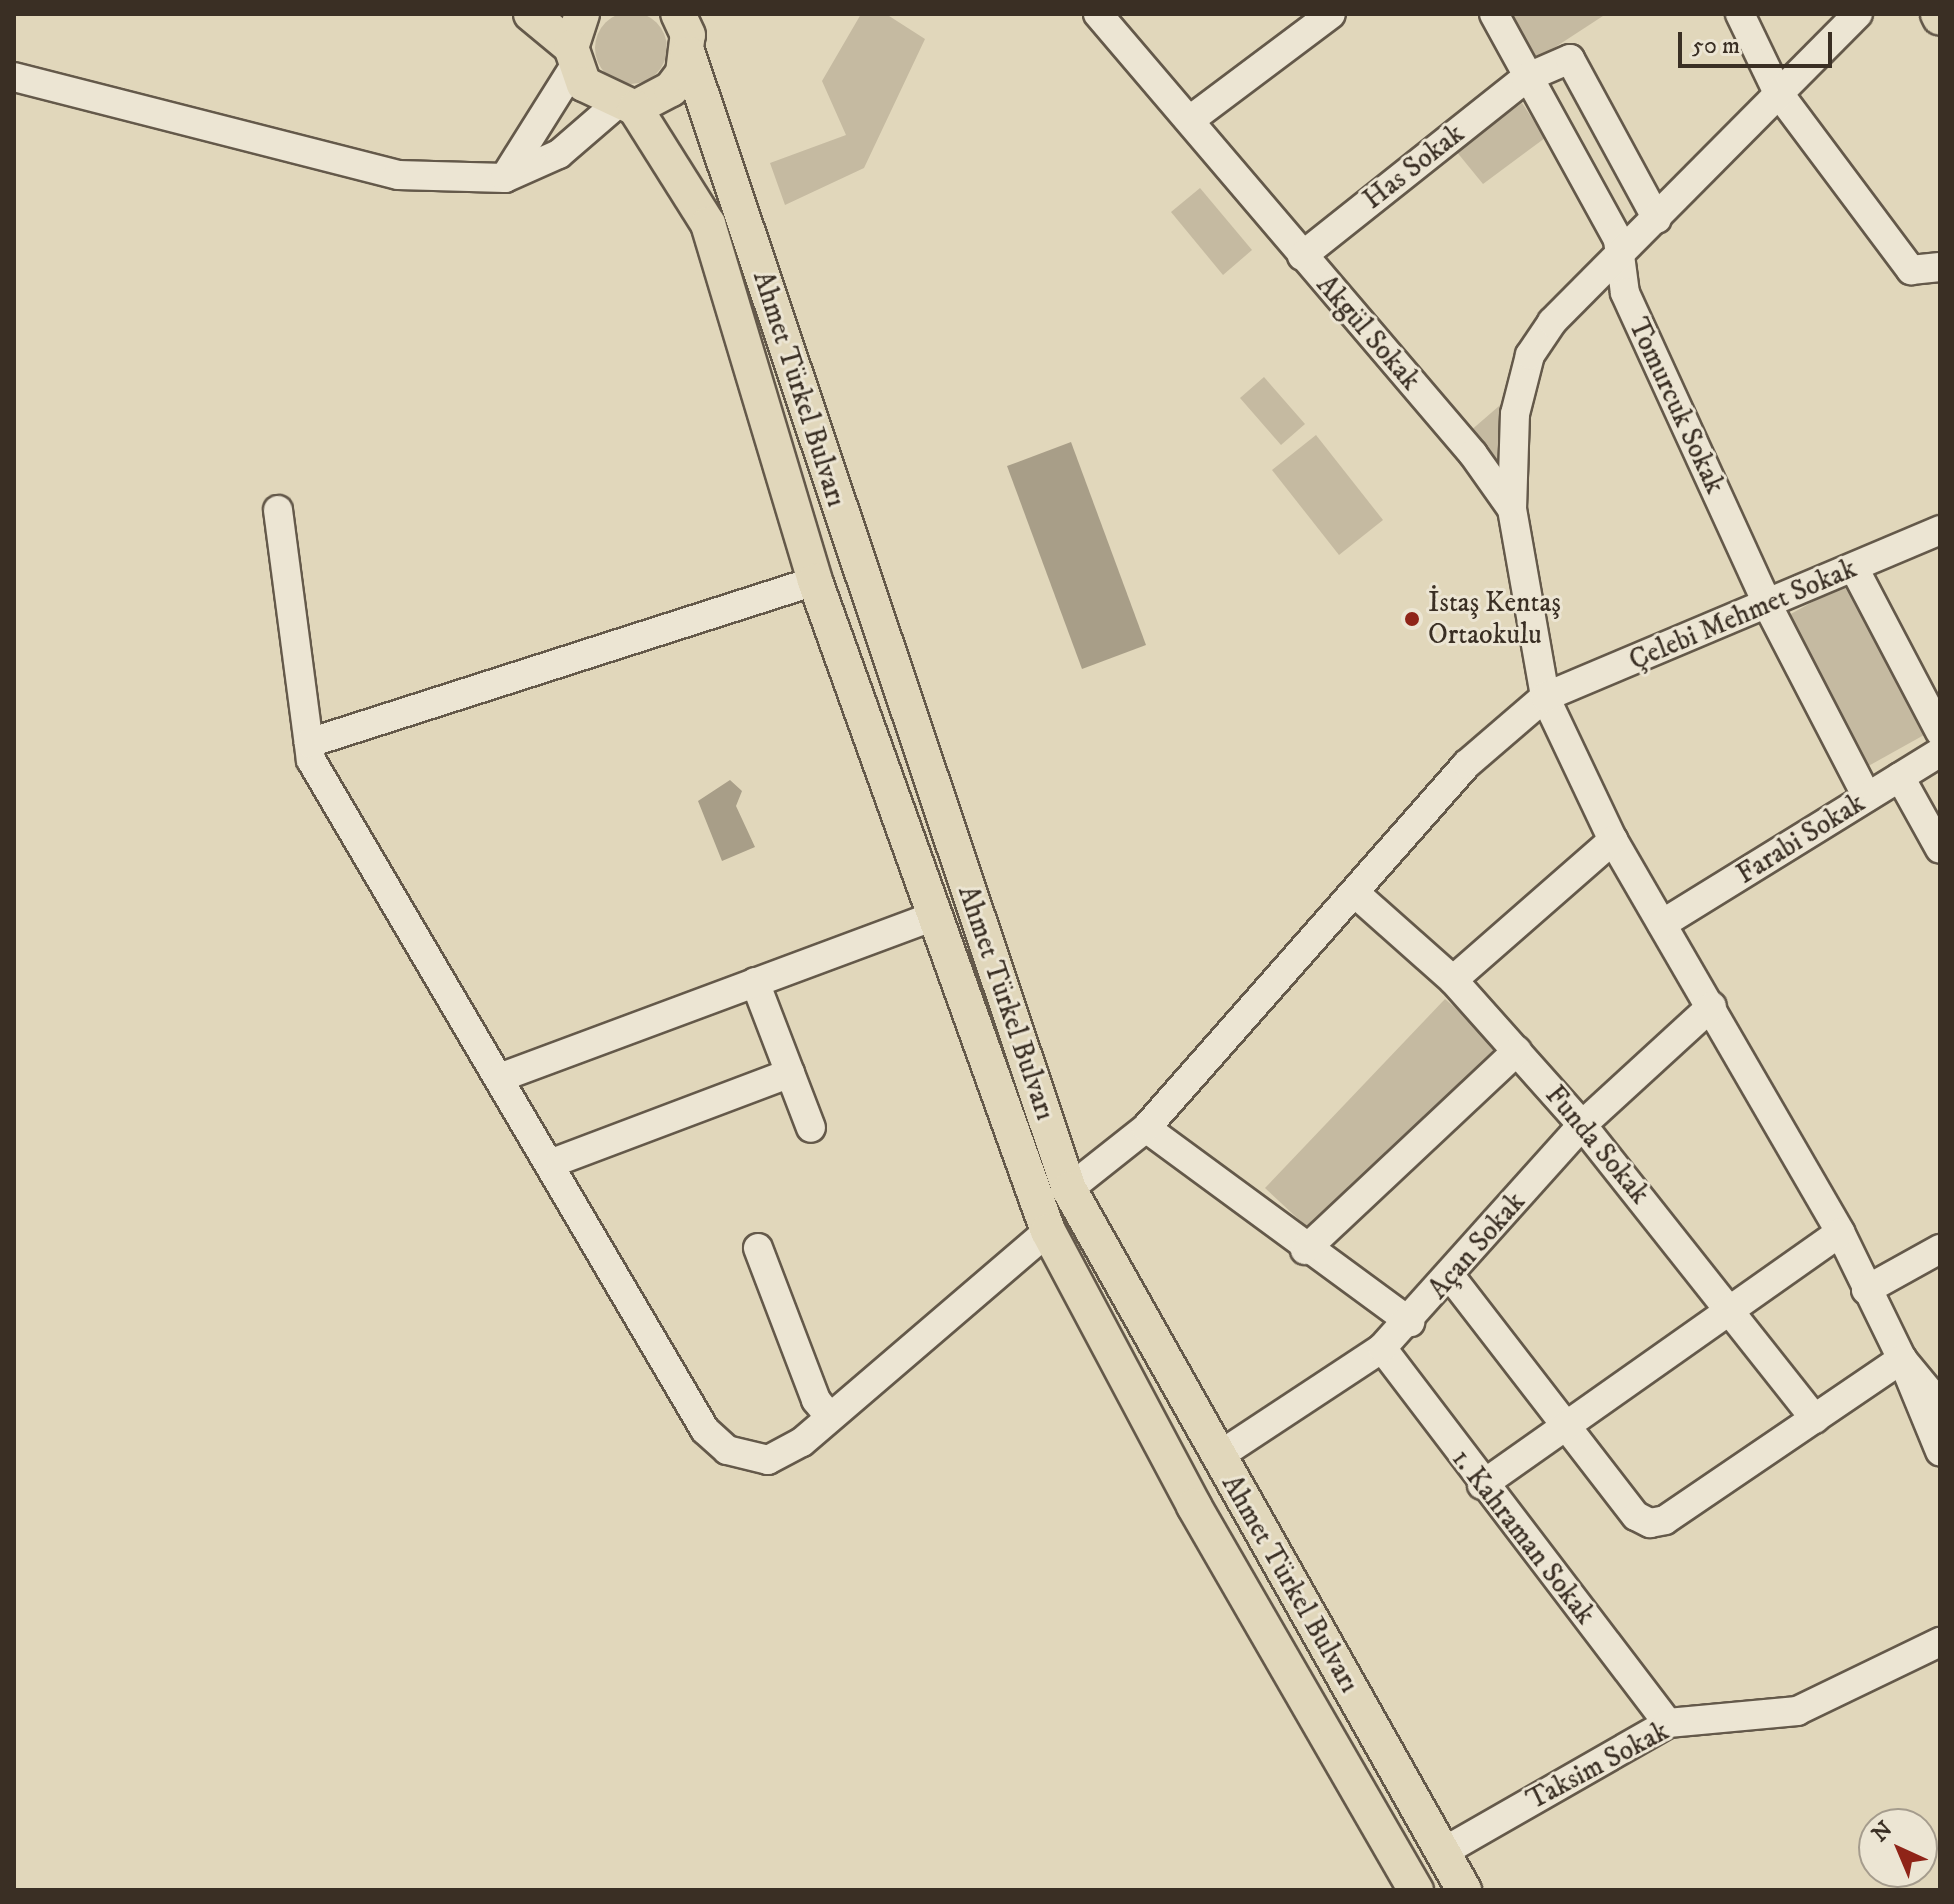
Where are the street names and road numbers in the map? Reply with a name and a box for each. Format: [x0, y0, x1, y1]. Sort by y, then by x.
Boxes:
street label: Has Sokak [1357, 117, 1471, 217]
street label: Ahmet Türkel Bulvarı [745, 267, 853, 511]
street label: Akgül Sokak [1309, 269, 1427, 397]
street label: Tomurcuk Sokak [1621, 313, 1731, 499]
street label: Çelebi Mehmet Sokak [1624, 552, 1862, 678]
street label: Farabi Sokak [1731, 786, 1871, 892]
street label: Ahmet Türkel Bulvarı [950, 881, 1062, 1125]
street label: Funda Sokak [1538, 1079, 1656, 1211]
street label: Açan Sokak [1422, 1186, 1532, 1306]
street label: 1. Kahraman Sokak [1444, 1443, 1602, 1631]
street label: Ahmet Türkel Bulvarı [1214, 1469, 1366, 1699]
street label: Taksim Sokak [1521, 1715, 1675, 1817]

